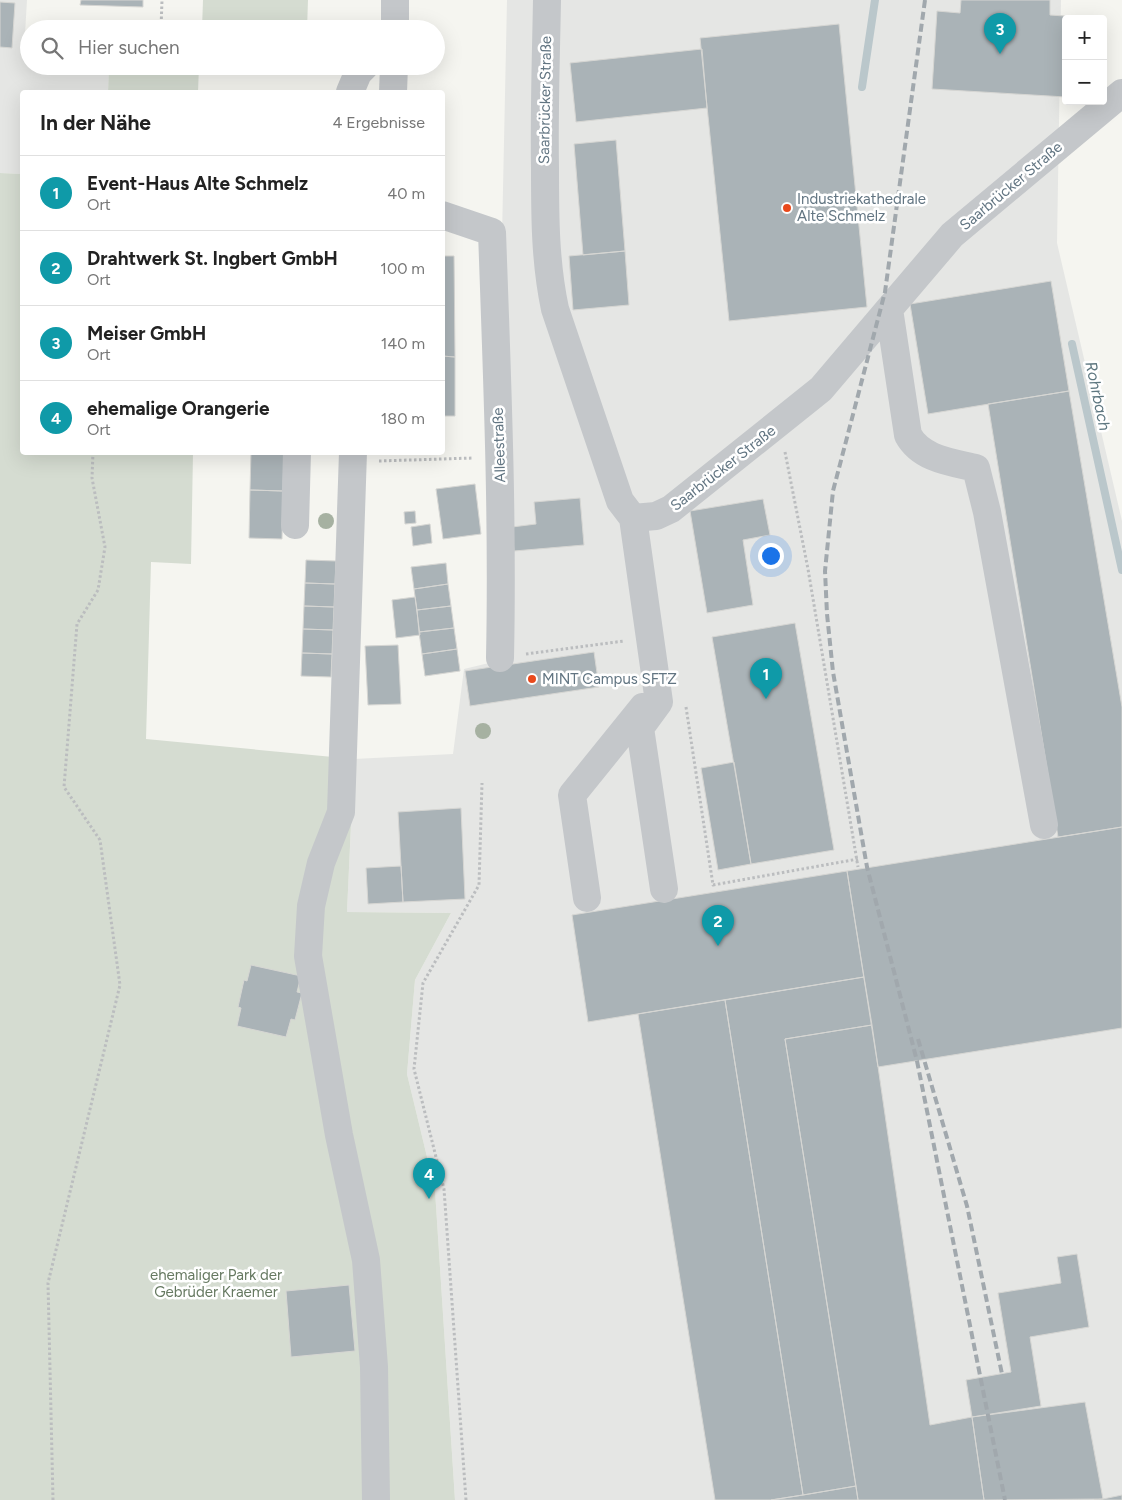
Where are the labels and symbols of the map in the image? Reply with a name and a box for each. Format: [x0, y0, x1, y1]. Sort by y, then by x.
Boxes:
pin: 3 [984, 13, 1016, 54]
street label: Saarbrücker Straße [535, 36, 555, 164]
street label: Saarbrücker Straße [956, 138, 1066, 234]
place label: Industriekathedrale Alte Schmelz [797, 190, 926, 225]
marker: Industriekathedrale Alte Schmelz [781, 202, 793, 214]
water label: Rohrbach [1081, 360, 1115, 432]
street label: Alleestraße [489, 407, 509, 483]
street label: Saarbrücker Straße [667, 421, 779, 515]
your location [758, 543, 784, 569]
pin: 1 [750, 658, 782, 699]
place label: MINT Campus SFTZ [542, 670, 677, 688]
marker: MINT Campus SFTZ [526, 673, 538, 685]
pin: 2 [702, 905, 734, 946]
pin: 4 [413, 1158, 445, 1199]
park label: ehemaliger Park der Gebrüder Kraemer [150, 1266, 282, 1301]

